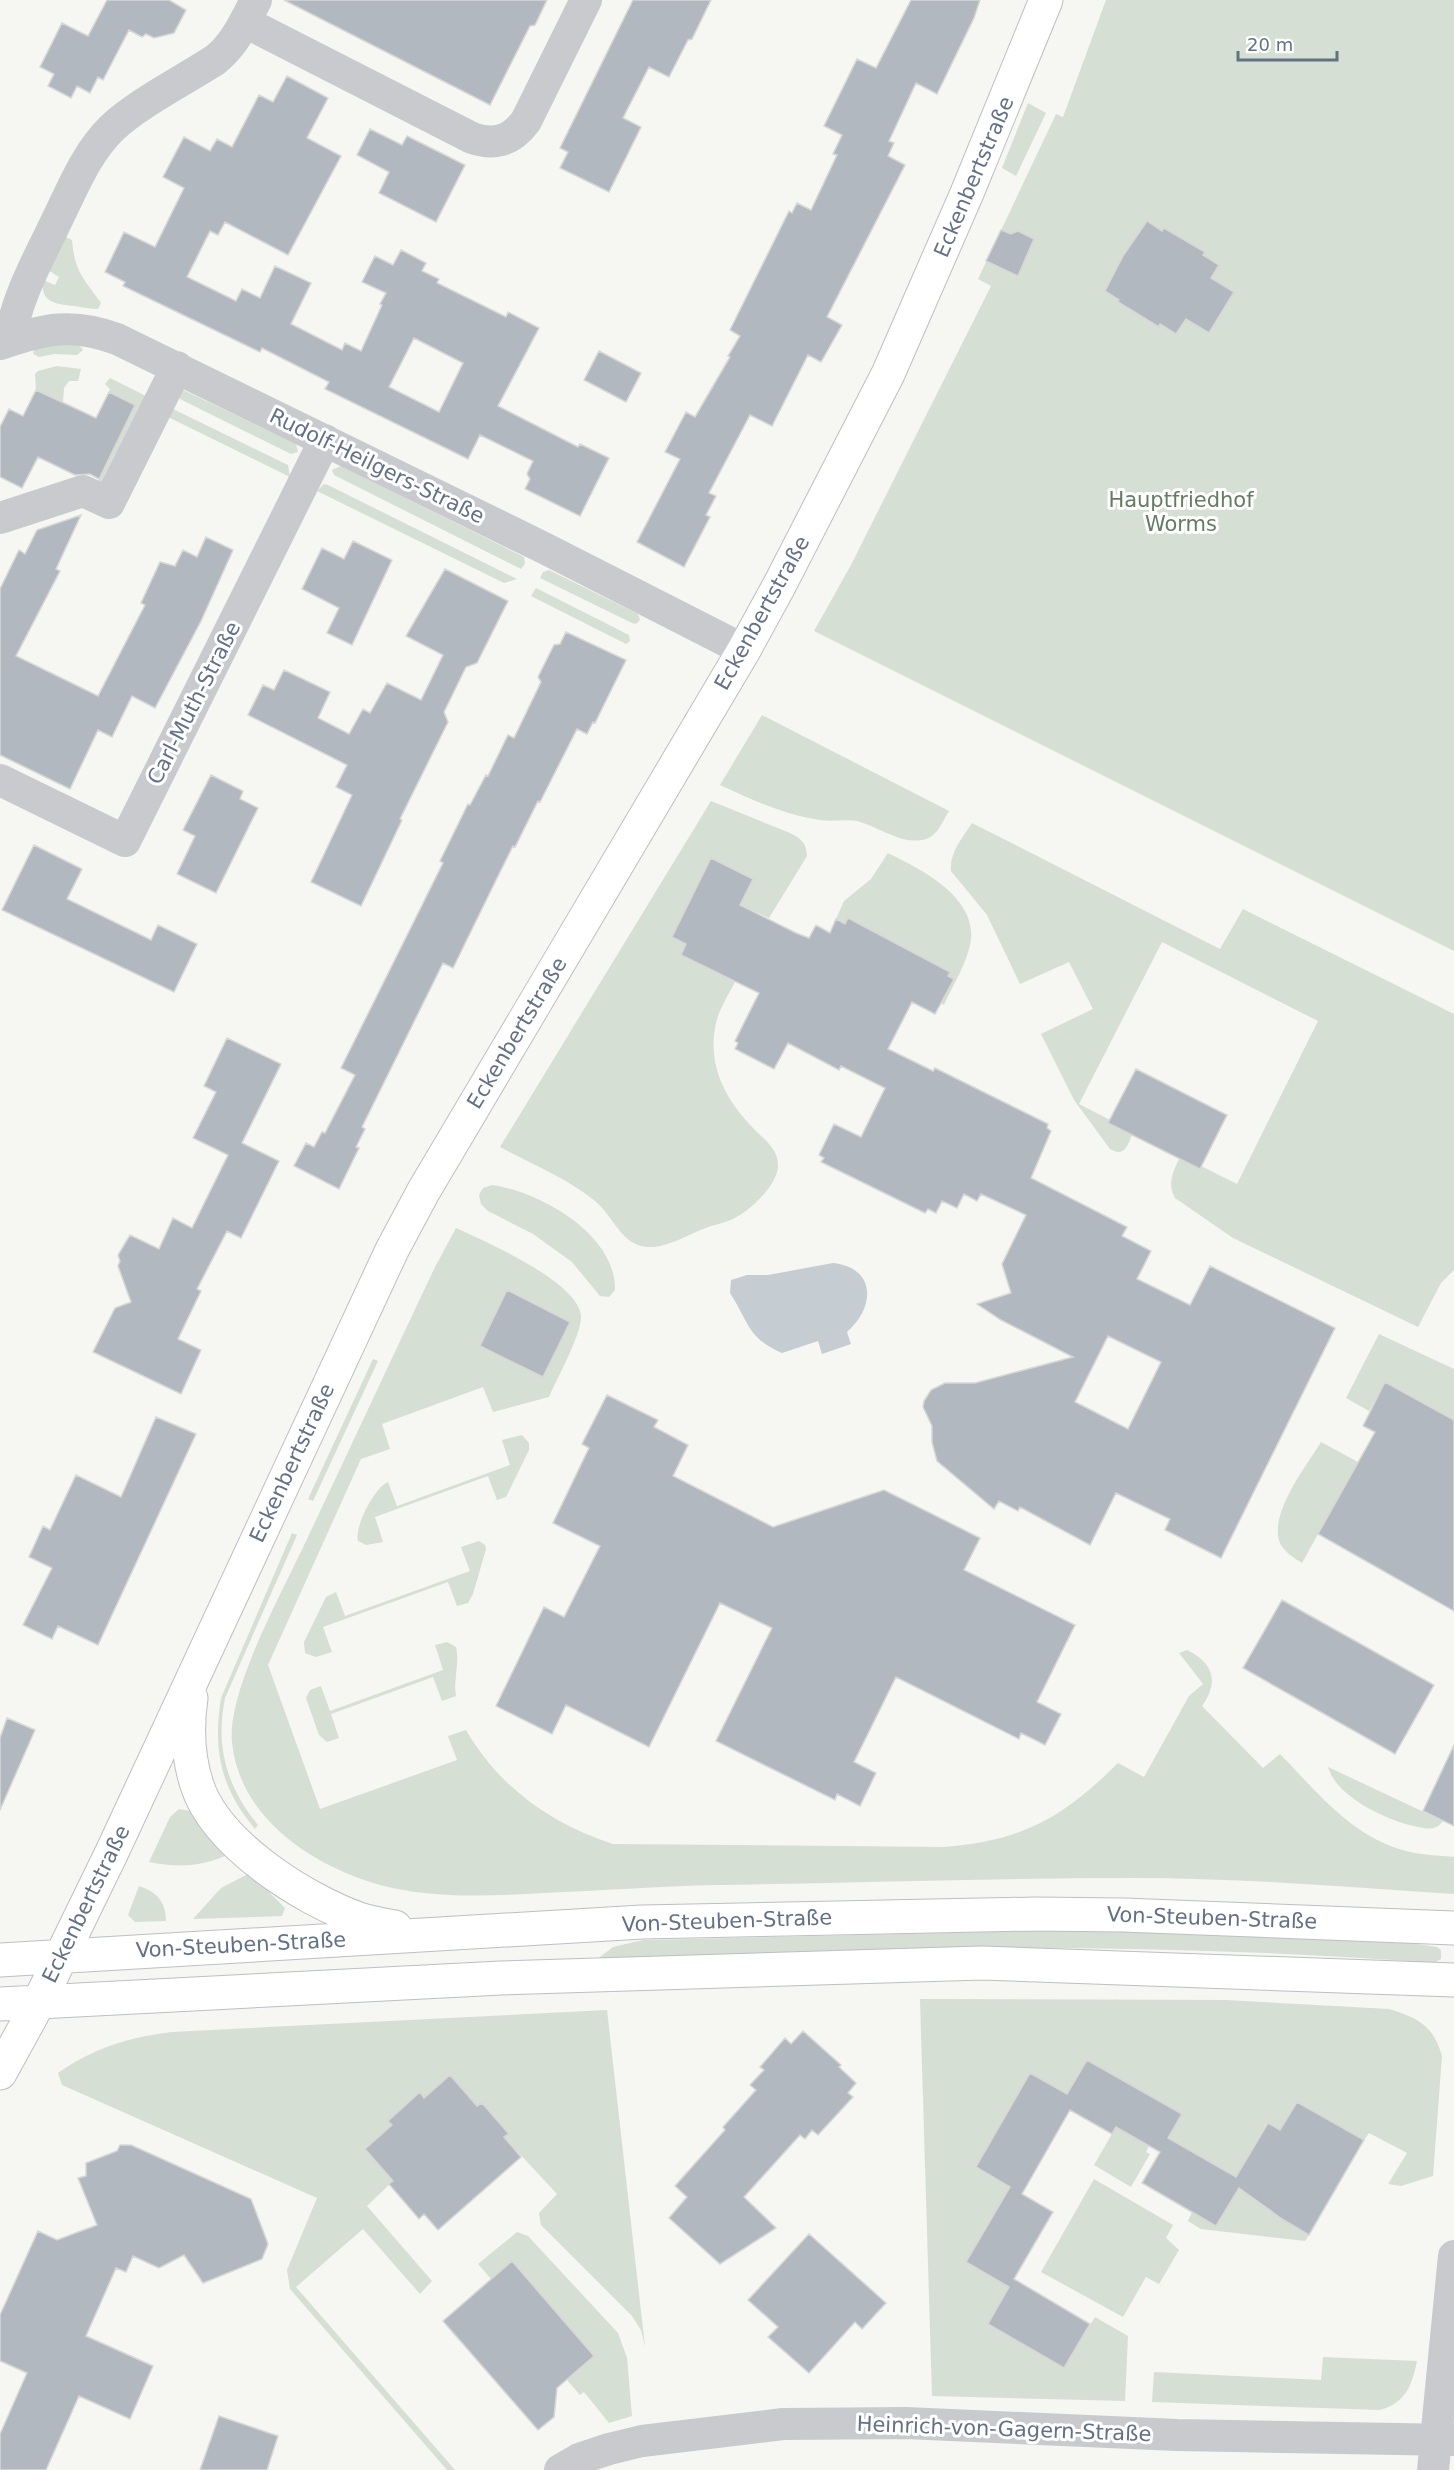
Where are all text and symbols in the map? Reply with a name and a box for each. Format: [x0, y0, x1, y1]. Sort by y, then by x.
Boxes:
scale bar [1238, 24, 1337, 62]
text: 20 m [1247, 34, 1293, 55]
street label: Eckenbertstraße [929, 93, 1019, 261]
street label: Rudolf-Heilgers-Straße [266, 404, 488, 528]
park label: Hauptfriedhof Worms [1108, 488, 1254, 536]
street label: Eckenbertstraße [710, 532, 814, 694]
street label: Carl-Muth-Straße [143, 618, 245, 788]
street label: Eckenbertstraße [462, 953, 572, 1113]
street label: Eckenbertstraße [245, 1380, 339, 1546]
street label: Eckenbertstraße [37, 1821, 135, 1987]
street label: Von-Steuben-Straße [1106, 1902, 1318, 1934]
street label: Von-Steuben-Straße [621, 1905, 833, 1937]
street label: Von-Steuben-Straße [135, 1928, 347, 1962]
street label: Heinrich-von-Gagern-Straße [856, 2412, 1152, 2446]

